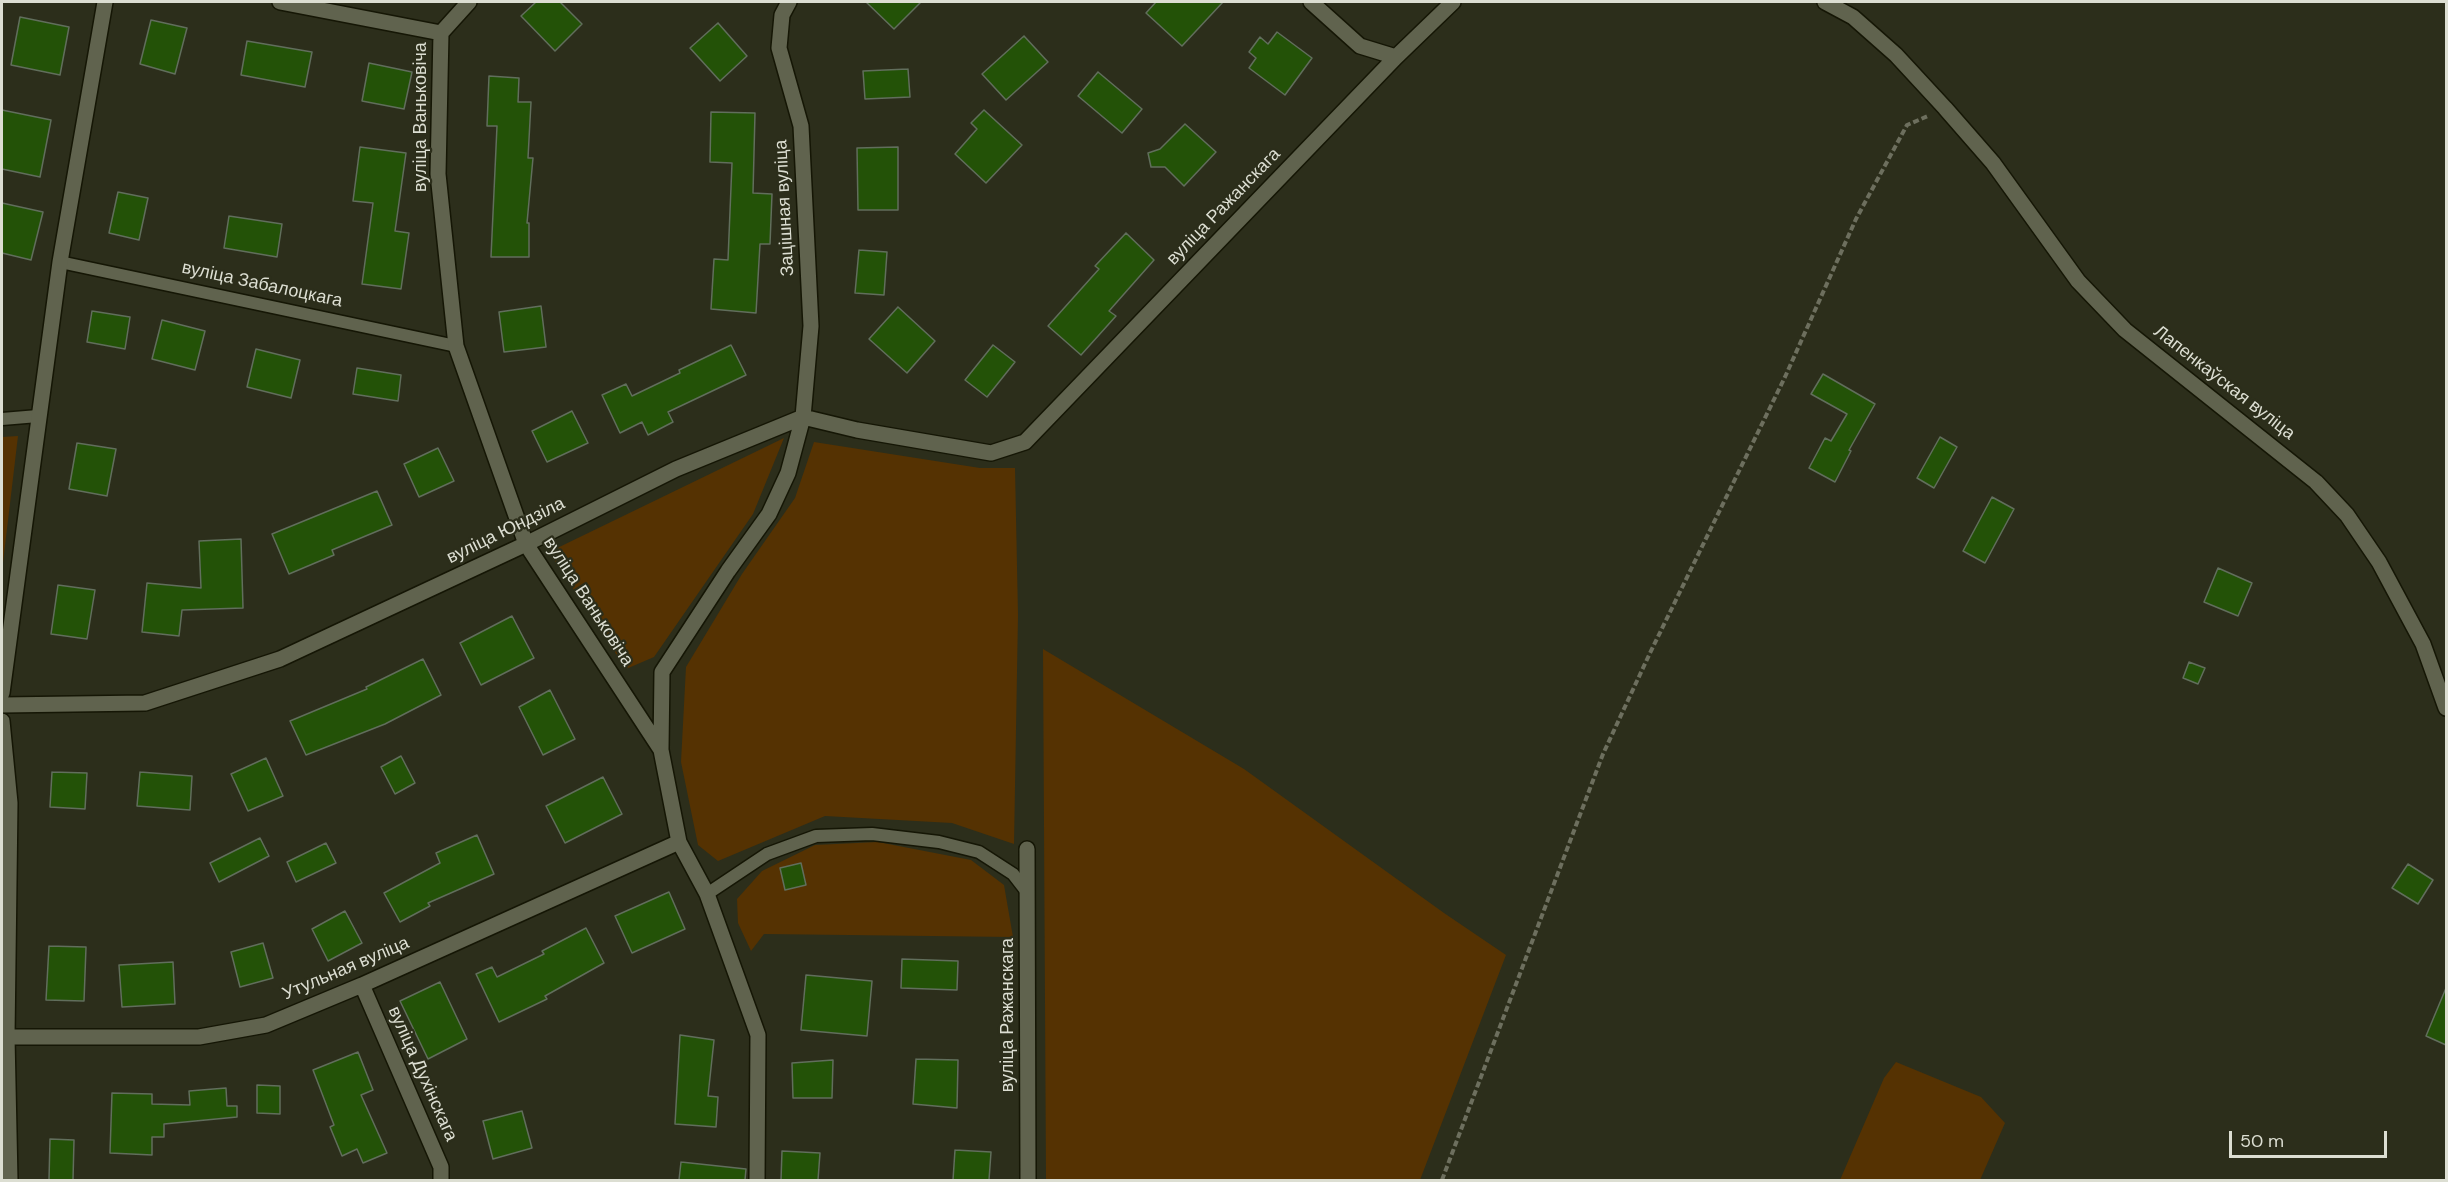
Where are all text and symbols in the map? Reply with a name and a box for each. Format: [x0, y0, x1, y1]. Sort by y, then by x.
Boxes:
street label: вуліца Ваньковіча [410, 42, 432, 192]
street label: Зацішная вуліца [771, 139, 799, 277]
street label: вуліца Ражанскага [1163, 144, 1285, 270]
street label: вуліца Забалоцкага [180, 257, 344, 313]
street label: Лапенкаўская вуліца [2149, 321, 2299, 445]
street label: вуліца Юндзіла [443, 493, 569, 569]
street label: вуліца Ваньковіча [538, 533, 638, 671]
street label: Утульная вуліца [279, 933, 413, 1005]
street label: вуліца Ражанскага [997, 938, 1019, 1092]
street label: вуліца Духінскага [383, 1003, 461, 1145]
scale bar [2232, 1119, 2390, 1157]
text: 50 m [2240, 1129, 2284, 1153]

